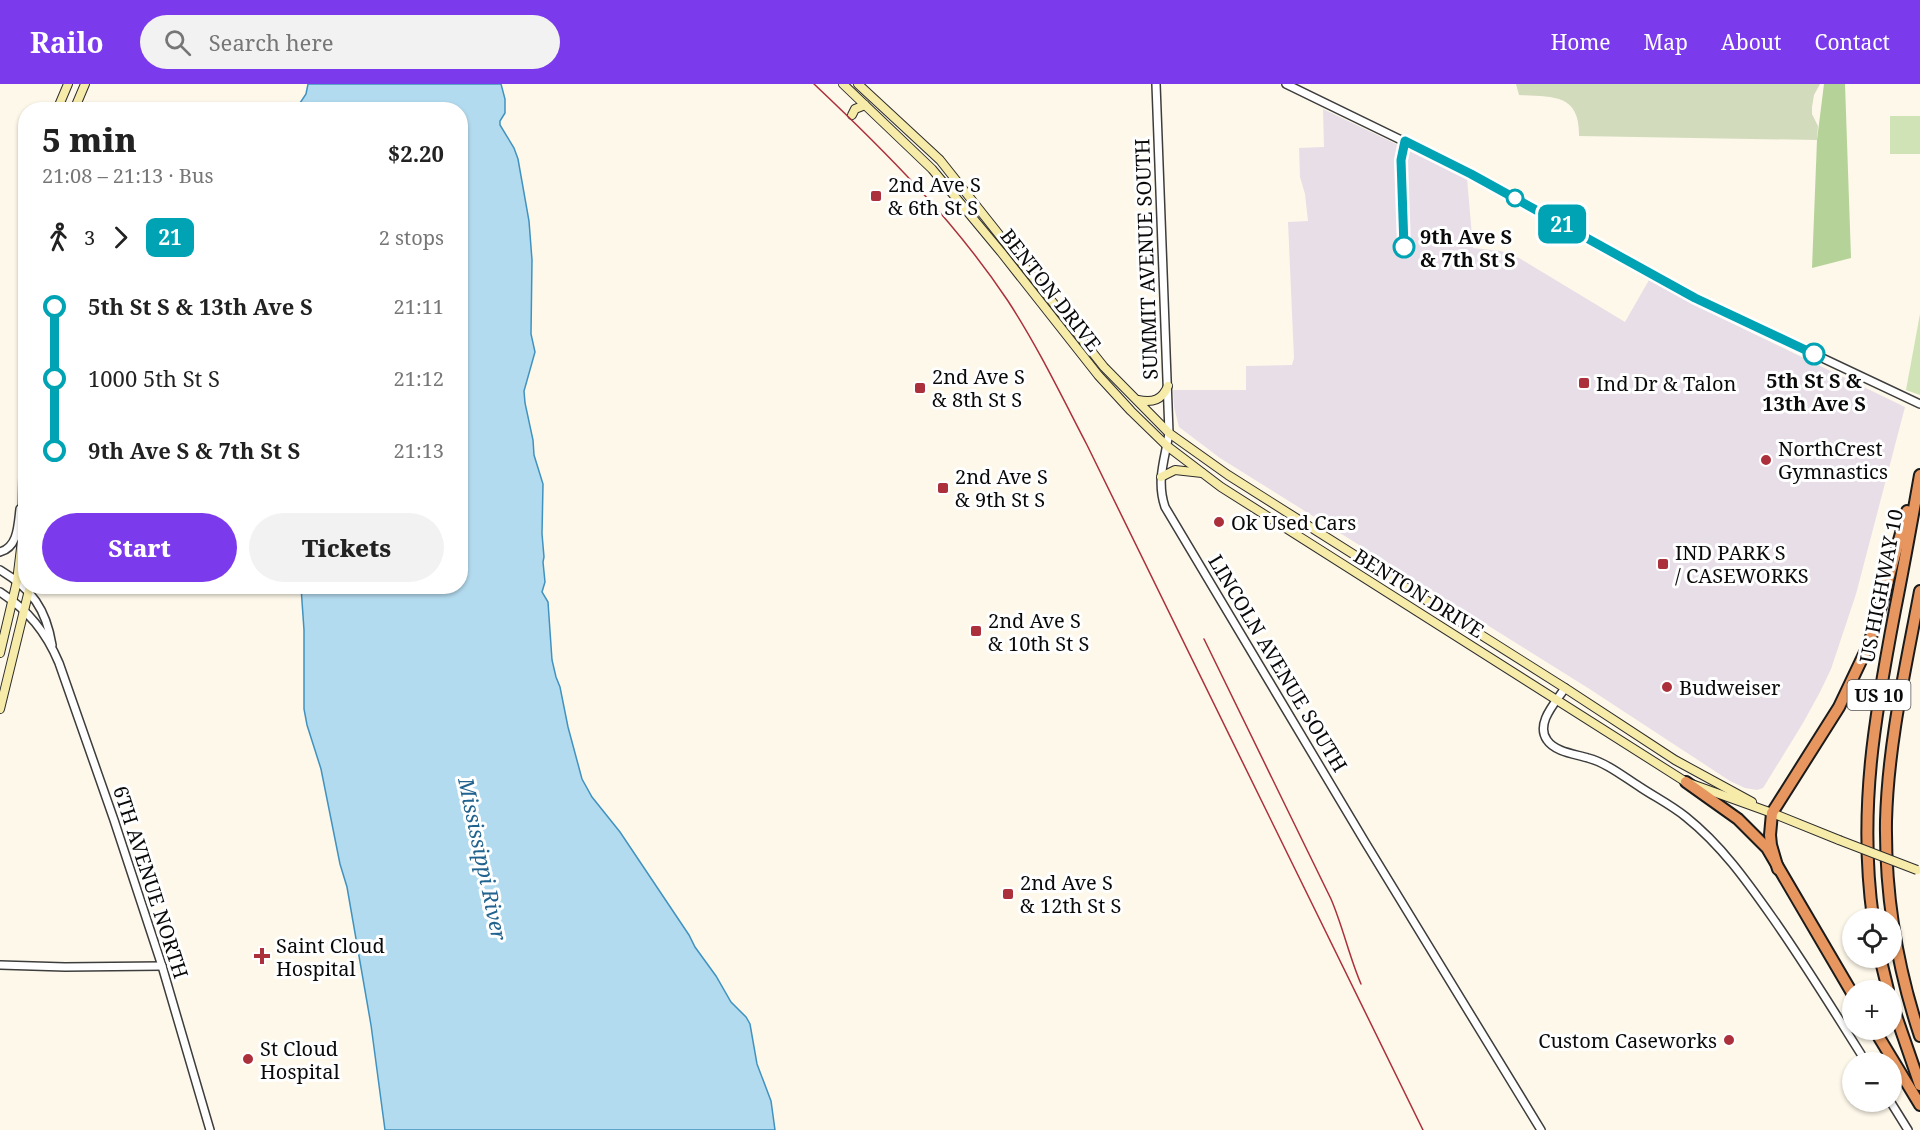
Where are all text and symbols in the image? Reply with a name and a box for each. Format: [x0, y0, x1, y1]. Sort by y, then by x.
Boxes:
search box [140, 15, 560, 69]
text: Railo [30, 23, 104, 61]
icon: search [161, 26, 194, 59]
text: Search here [209, 27, 334, 57]
text: Home [1551, 28, 1611, 56]
text: Map [1644, 28, 1688, 56]
text: About [1721, 28, 1782, 56]
text: Contact [1815, 28, 1890, 56]
text: 5 min [42, 117, 137, 162]
text: $2.20 [388, 138, 444, 168]
street label: SUMMIT AVENUE SOUTH [1128, 138, 1164, 380]
text: 21:08 – 21:13 · Bus [42, 162, 213, 189]
place label: 2nd Ave S & 6th St S [888, 171, 981, 221]
marker: 2nd Ave S & 6th St S [869, 189, 883, 203]
unlabelled marker [1506, 189, 1524, 207]
line badge: 21 [1535, 204, 1589, 244]
text: 21 [1550, 210, 1574, 238]
icon: walk [42, 221, 75, 254]
icon: forward [104, 221, 137, 254]
text: 21 [158, 223, 182, 251]
street label: BENTON DRIVE [995, 223, 1107, 357]
place label: 9th Ave S & 7th St S [1420, 223, 1516, 273]
text: 3 [84, 224, 95, 251]
text: 2 stops [379, 224, 444, 251]
marker: 9th Ave S & 7th St S [1393, 236, 1415, 258]
text: 5th St S & 13th Ave S [88, 291, 313, 321]
text: 21:11 [394, 293, 444, 320]
marker: 5th St S & 13th Ave S [1803, 343, 1825, 365]
text: 1000 5th St S [88, 363, 220, 393]
place label: 2nd Ave S & 8th St S [932, 363, 1025, 413]
text: 21:12 [394, 365, 444, 392]
place label: 5th St S & 13th Ave S [1762, 367, 1866, 417]
place label: Ind Dr & Talon [1596, 370, 1737, 397]
marker: Ind Dr & Talon [1577, 376, 1591, 390]
marker: 2nd Ave S & 8th St S [913, 381, 927, 395]
text: 9th Ave S & 7th St S [88, 435, 300, 465]
place label: NorthCrest Gymnastics [1778, 435, 1888, 485]
text: 21:13 [394, 437, 444, 464]
marker: NorthCrest Gymnastics [1759, 453, 1773, 467]
place label: 2nd Ave S & 9th St S [955, 463, 1048, 513]
marker: 2nd Ave S & 9th St S [936, 481, 950, 495]
street label: US HIGHWAY 10 [1853, 507, 1909, 665]
place label: Ok Used Cars [1231, 509, 1356, 536]
button: Start [42, 513, 237, 582]
button: Tickets [249, 513, 444, 582]
marker: Ok Used Cars [1212, 515, 1226, 529]
place label: IND PARK S / CASEWORKS [1675, 539, 1809, 589]
street label: BENTON DRIVE [1349, 542, 1489, 644]
street label: LINCOLN AVENUE SOUTH [1202, 549, 1354, 777]
marker: IND PARK S / CASEWORKS [1656, 557, 1670, 571]
place label: 2nd Ave S & 10th St S [988, 607, 1089, 657]
marker: 2nd Ave S & 10th St S [969, 624, 983, 638]
place label: Budweiser [1679, 674, 1781, 701]
marker: Budweiser [1660, 680, 1674, 694]
road number: US 10 [1848, 680, 1910, 710]
water label: Mississippi River [452, 774, 514, 943]
street label: 6TH AVENUE NORTH [107, 782, 195, 982]
place label: 2nd Ave S & 12th St S [1020, 869, 1121, 919]
marker: 2nd Ave S & 12th St S [1001, 887, 1015, 901]
map controls [1842, 908, 1902, 1112]
button: locate [1842, 908, 1902, 968]
place label: Saint Cloud Hospital [276, 932, 385, 982]
marker: Saint Cloud Hospital [253, 947, 271, 965]
button: + [1842, 980, 1902, 1040]
place label: Custom Caseworks [1538, 1027, 1717, 1054]
marker: Custom Caseworks [1722, 1033, 1736, 1047]
place label: St Cloud Hospital [260, 1035, 340, 1085]
marker: St Cloud Hospital [241, 1052, 255, 1066]
button: − [1842, 1052, 1902, 1112]

